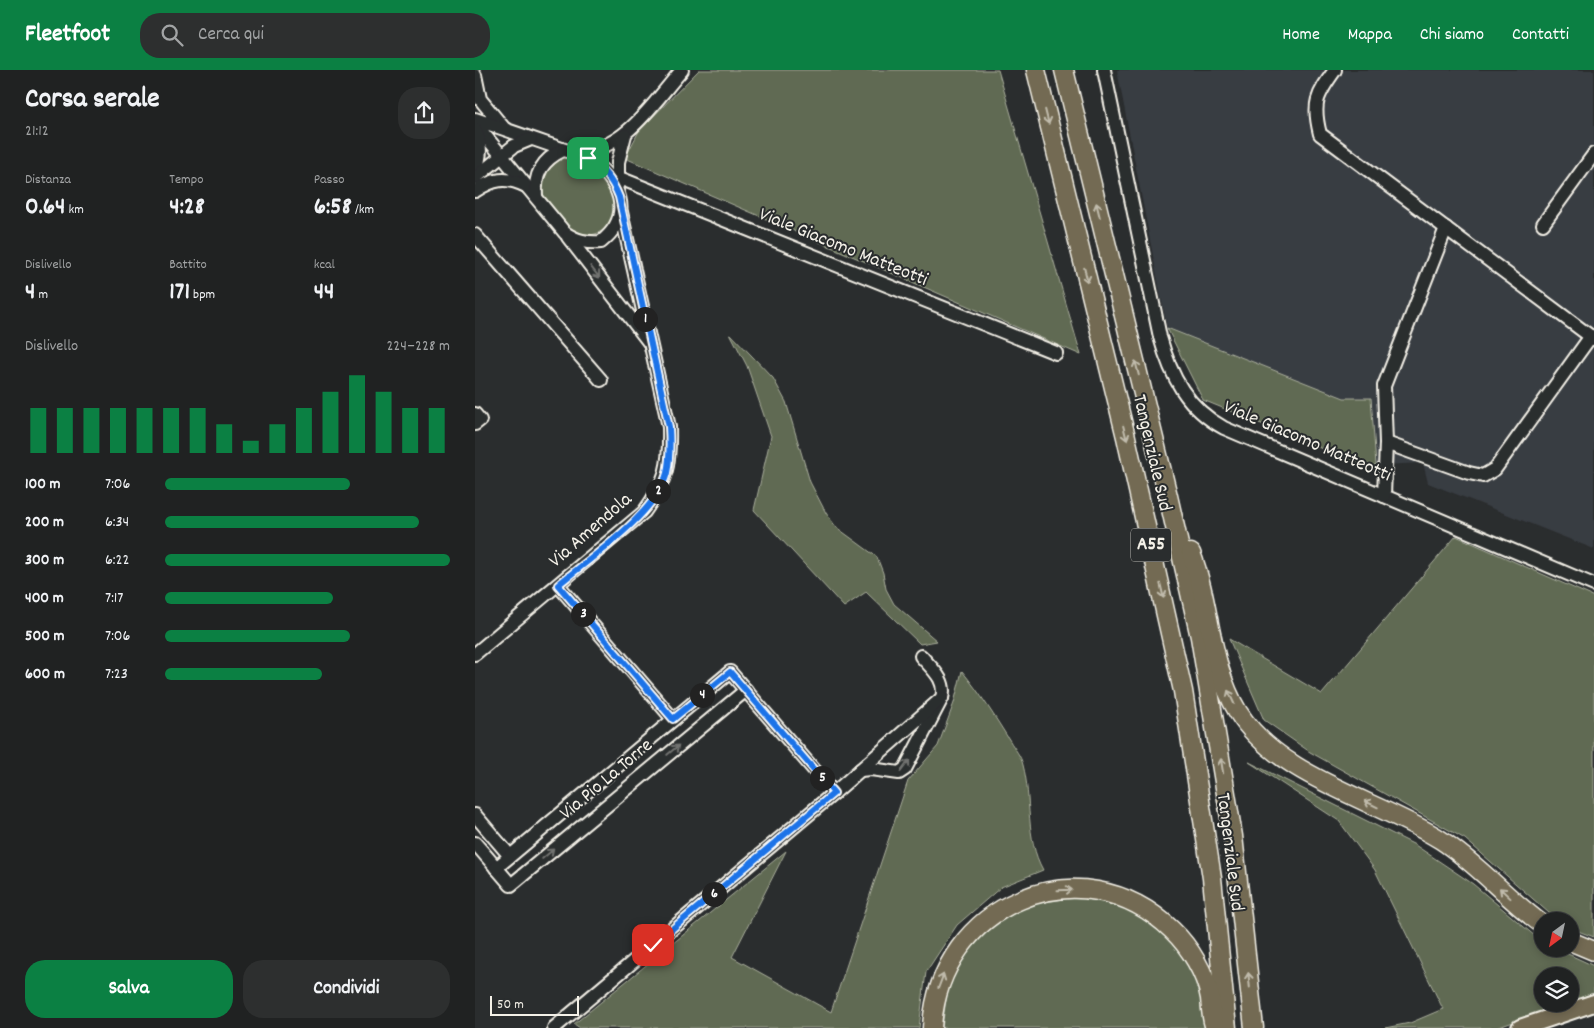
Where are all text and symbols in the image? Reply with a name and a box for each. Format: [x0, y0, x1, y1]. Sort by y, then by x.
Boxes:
search box [140, 13, 490, 58]
text: Fleetfoot [25, 18, 110, 52]
icon: search [158, 21, 186, 49]
text: Cerca qui [198, 22, 264, 49]
text: Home [1282, 23, 1320, 48]
text: Mappa [1348, 23, 1392, 48]
text: Chi siamo [1420, 23, 1484, 48]
text: Contatti [1512, 23, 1569, 48]
text: Corsa serale [25, 81, 160, 121]
button: share [398, 87, 450, 139]
one-way arrow [1043, 109, 1052, 125]
text: 21:12 [25, 120, 49, 143]
pin [567, 137, 609, 179]
icon: arrive [574, 144, 602, 172]
text: Distanza [25, 170, 71, 190]
text: Tempo [169, 170, 203, 190]
text: Passo [314, 170, 345, 190]
text: 0.64 [25, 190, 65, 226]
text: 4:28 [169, 190, 205, 226]
text: 6:58 [314, 190, 352, 226]
text: km [65, 200, 84, 220]
text: /km [352, 200, 374, 220]
street label: Viale Giacomo Matteotti [754, 201, 932, 295]
one-way arrow [1093, 203, 1102, 219]
text: Dislivello [25, 255, 71, 275]
text: Battito [169, 255, 207, 275]
text: kcal [314, 255, 335, 275]
one-way arrow [589, 265, 600, 278]
one-way arrow [1082, 267, 1091, 283]
text: 4 [25, 275, 35, 311]
text: 171 [169, 275, 190, 311]
text: 44 [314, 275, 334, 311]
text: m [35, 285, 48, 305]
text: bpm [190, 285, 215, 305]
pin: 1 [633, 306, 657, 332]
text: 1 [644, 309, 647, 329]
text: Dislivello [25, 335, 78, 358]
text: 224–228 m [386, 335, 450, 358]
one-way arrow [1132, 361, 1141, 377]
street label: Tangenziale Sud [1124, 392, 1178, 514]
street label: Viale Giacomo Matteotti [1219, 394, 1396, 490]
one-way arrow [1121, 424, 1130, 440]
text: 100 m [25, 473, 61, 496]
text: 7:06 [105, 473, 130, 496]
pin: 2 [645, 478, 671, 504]
text: 2 [655, 481, 662, 501]
street label: Via Amendola [543, 486, 639, 575]
text: 200 m [25, 511, 64, 534]
text: 6:34 [105, 511, 129, 534]
road number: A55 [1131, 528, 1171, 562]
text: 300 m [25, 549, 64, 572]
text: 6:22 [105, 549, 129, 572]
one-way arrow [1158, 583, 1167, 599]
text: 400 m [25, 587, 64, 610]
text: 7:17 [105, 587, 123, 610]
pin: 3 [571, 602, 595, 626]
text: 3 [580, 604, 587, 624]
text: 500 m [25, 625, 65, 648]
text: 7:06 [105, 625, 130, 648]
text: 600 m [25, 663, 65, 686]
text: 7:23 [105, 663, 128, 686]
pin: 4 [689, 682, 715, 708]
text: 4 [700, 685, 705, 705]
one-way arrow [1226, 690, 1235, 705]
street label: Via Pio La Torre [554, 732, 660, 827]
one-way arrow [666, 745, 679, 756]
one-way arrow [899, 759, 910, 772]
one-way arrow [1217, 759, 1227, 775]
pin: 5 [809, 766, 835, 790]
text: 5 [819, 768, 826, 788]
street label: Tangenziale Sud [1208, 791, 1250, 913]
one-way arrow [1364, 799, 1379, 808]
one-way arrow [541, 848, 554, 859]
pin: 6 [701, 882, 727, 906]
text: 6 [711, 884, 718, 904]
one-way arrow [1056, 885, 1072, 894]
one-way arrow [1499, 887, 1512, 899]
north arrow [1534, 912, 1579, 958]
map controls [1534, 912, 1579, 1012]
pin [632, 924, 674, 966]
icon: check [639, 931, 667, 959]
button: Salva [25, 960, 233, 1018]
button: Condividi [243, 960, 450, 1018]
button: layers [1534, 967, 1579, 1012]
one-way arrow [1244, 972, 1254, 988]
one-way arrow [938, 973, 947, 988]
scale bar [490, 993, 579, 1016]
text: 50 m [497, 995, 524, 1015]

